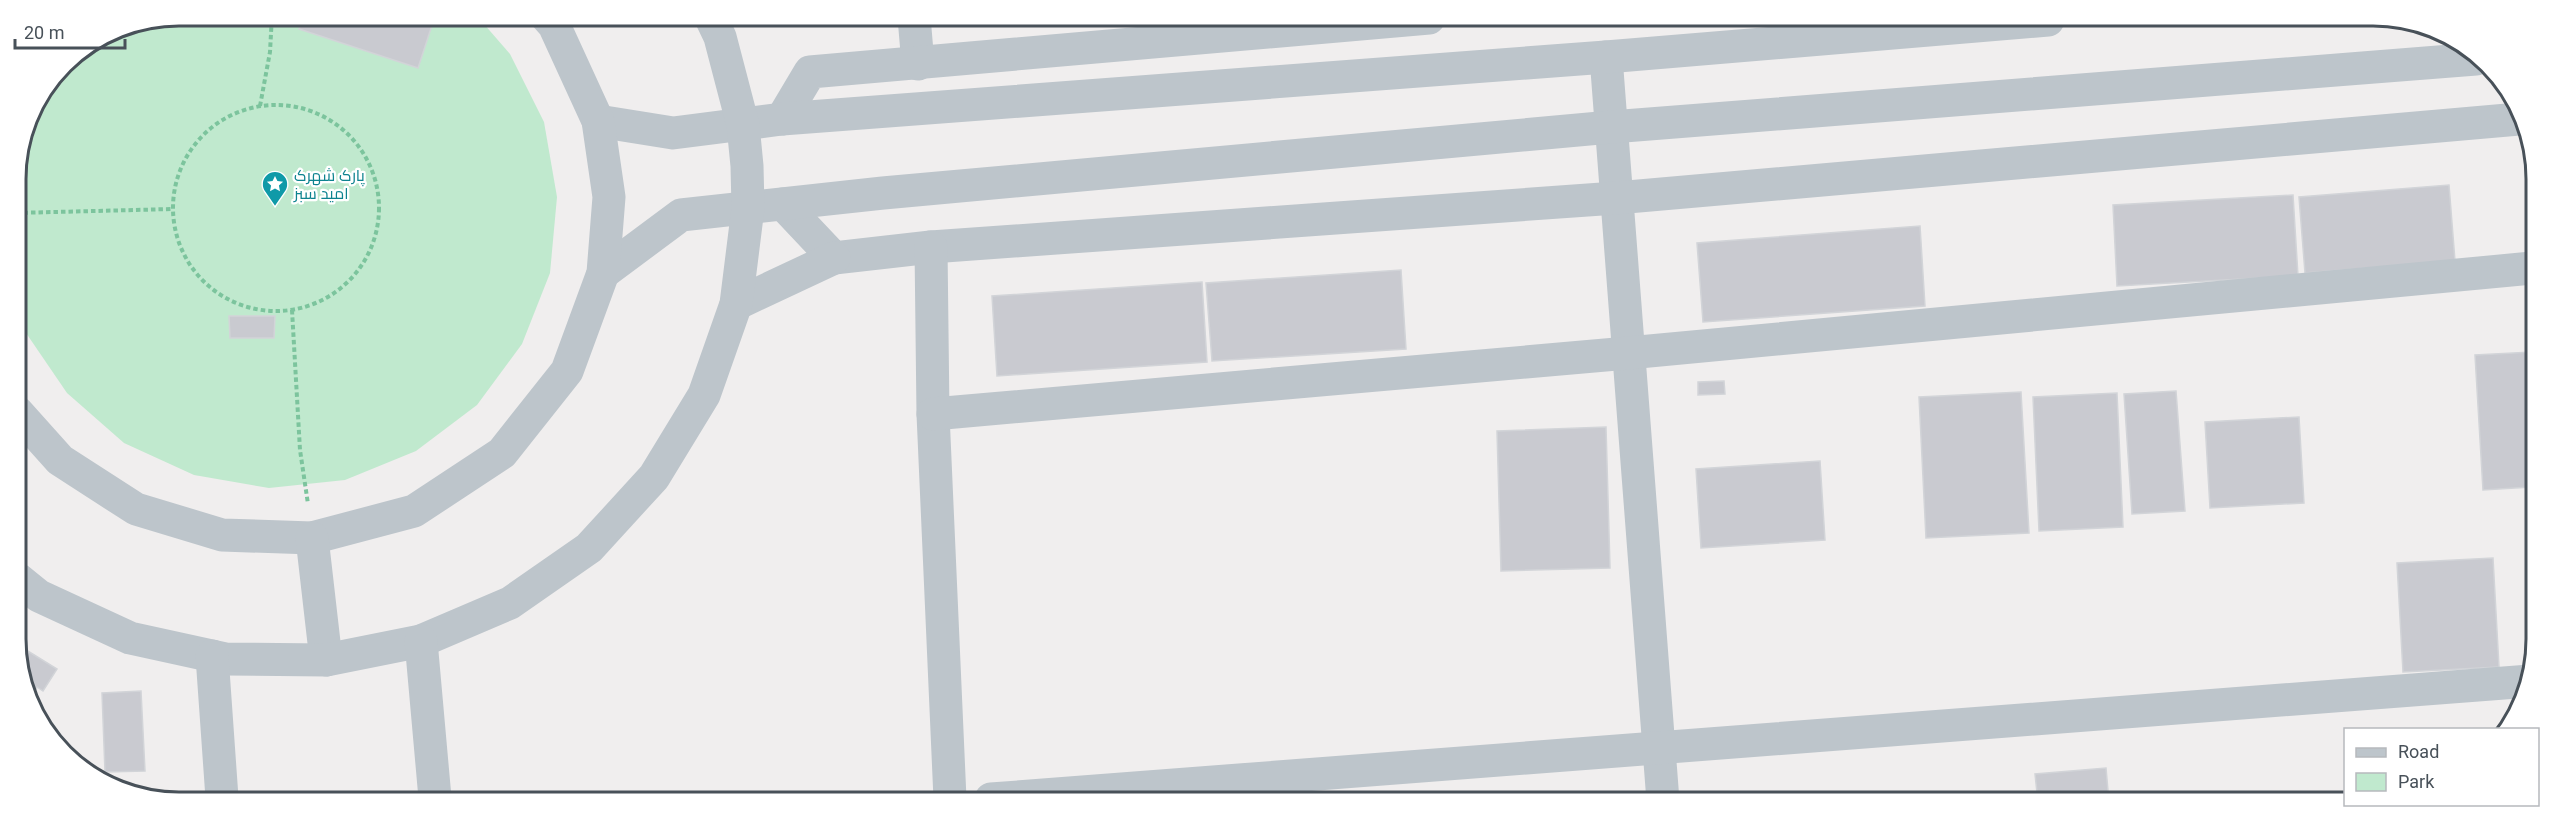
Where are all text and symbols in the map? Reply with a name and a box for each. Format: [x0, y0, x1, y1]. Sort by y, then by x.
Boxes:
scale bar [15, 12, 124, 50]
text: 20 m [24, 22, 64, 43]
place label: پارک شهرک امید سبز [293, 166, 366, 203]
place icon: پارک شهرک امید سبز [260, 169, 290, 207]
legend [2344, 728, 2539, 806]
text: Road [2398, 741, 2439, 762]
text: Park [2398, 771, 2435, 792]

